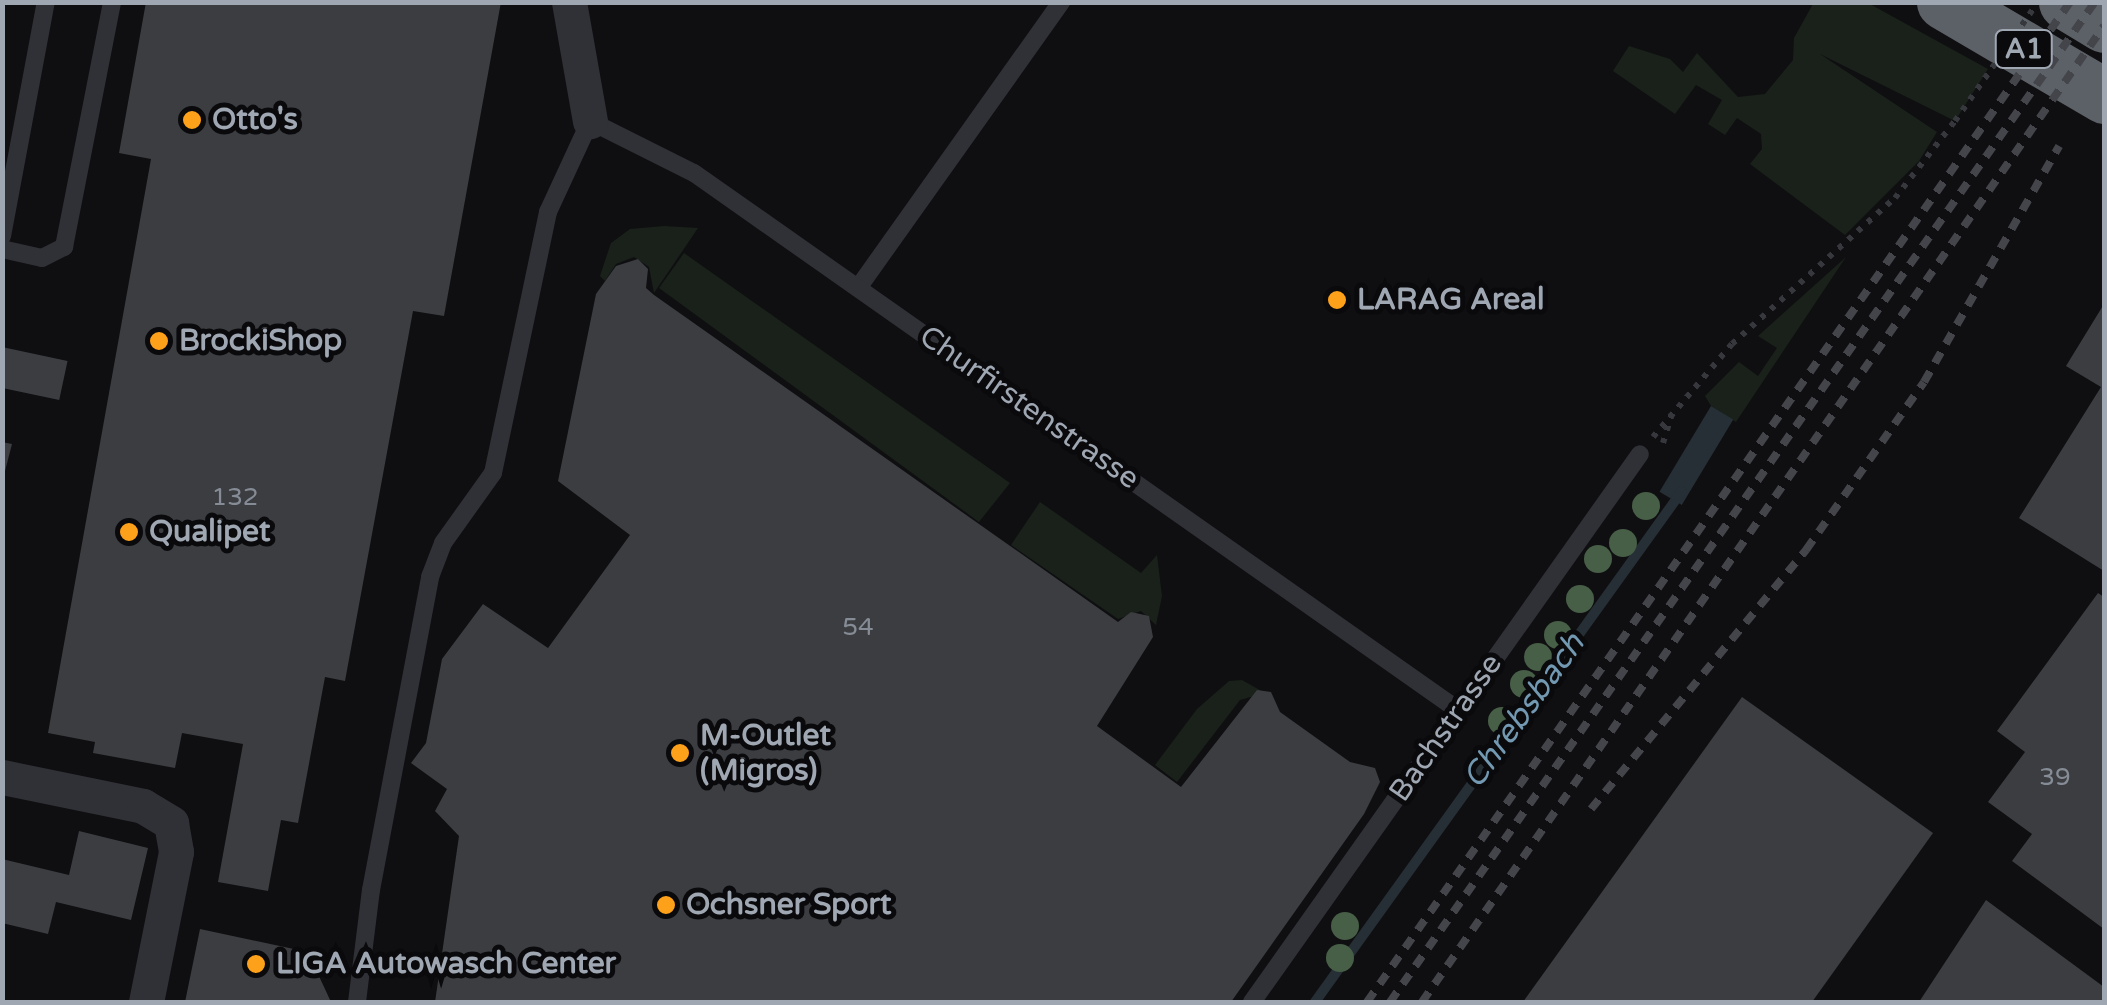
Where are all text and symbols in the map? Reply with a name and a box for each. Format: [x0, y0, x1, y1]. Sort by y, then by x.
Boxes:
road number: A1 [1994, 26, 2054, 72]
place label: Otto's [212, 102, 298, 138]
marker: Otto's [181, 109, 203, 131]
place label: LARAG Areal [1357, 282, 1544, 318]
marker: LARAG Areal [1326, 289, 1348, 311]
street label: Churfirstenstrasse [912, 319, 1146, 497]
place label: BrockiShop [179, 323, 342, 359]
marker: BrockiShop [148, 330, 170, 352]
house number: 132 [211, 482, 259, 512]
place label: Qualipet [149, 514, 271, 550]
marker: Qualipet [118, 521, 140, 543]
house number: 54 [842, 612, 874, 642]
water label: Chrebsbach [1455, 626, 1593, 796]
street label: Bachstrasse [1382, 647, 1510, 809]
place label: M-Outlet (Migros) [700, 718, 831, 788]
marker: M-Outlet (Migros) [669, 742, 691, 764]
house number: 39 [2039, 762, 2071, 792]
place label: Ochsner Sport [686, 887, 891, 923]
marker: Ochsner Sport [655, 894, 677, 916]
place label: LIGA Autowasch Center [276, 946, 616, 982]
marker: LIGA Autowasch Center [245, 953, 267, 975]

